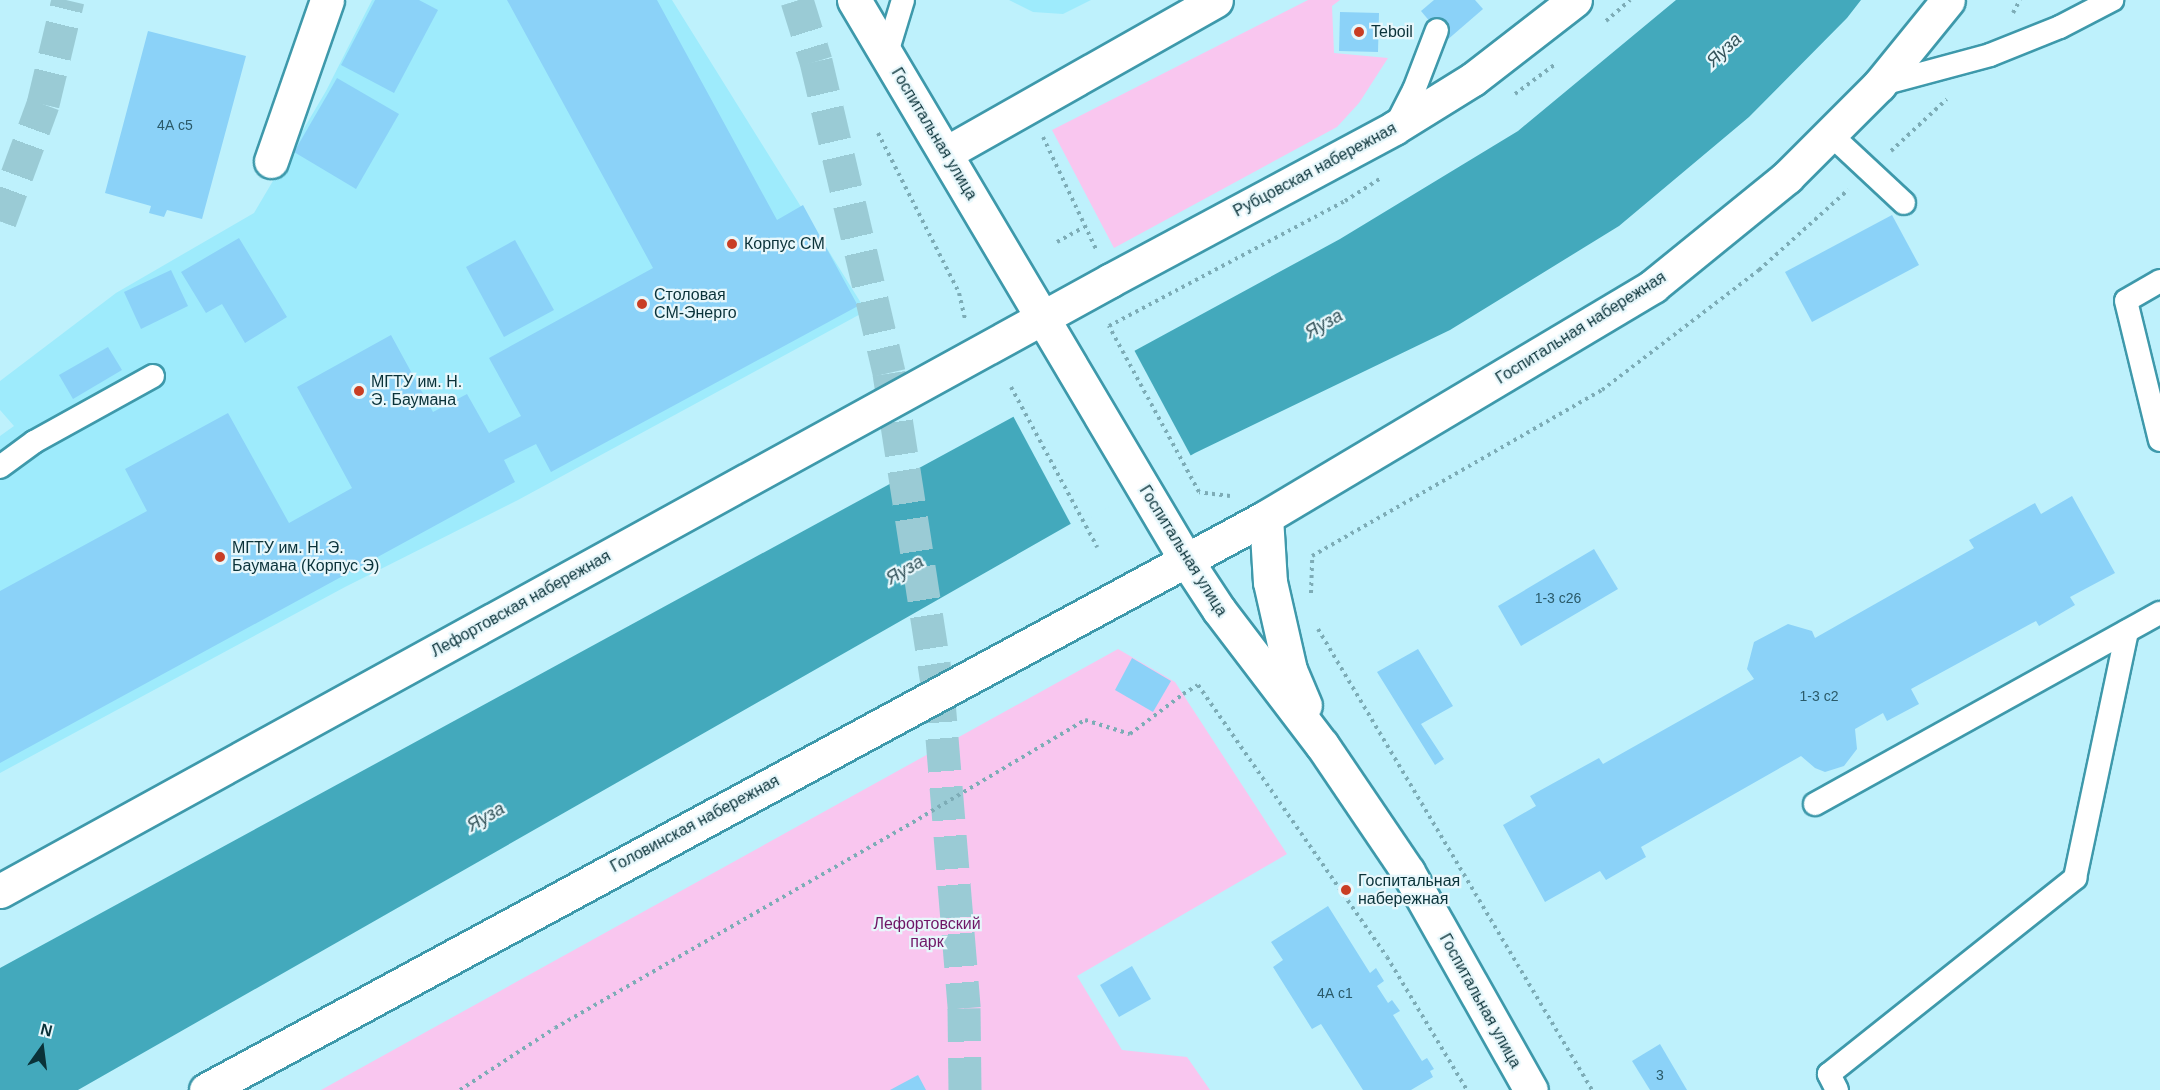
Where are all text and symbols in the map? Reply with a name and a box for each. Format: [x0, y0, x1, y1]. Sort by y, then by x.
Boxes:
place label: Teboil [1371, 22, 1413, 42]
marker: Teboil [1352, 25, 1366, 39]
water label: Яуза [1702, 29, 1746, 71]
street label: Госпитальная улица [887, 64, 981, 204]
house number: 4А с5 [157, 117, 193, 133]
street label: Рубцовская набережная [1230, 119, 1400, 221]
place label: Корпус СМ [744, 234, 825, 254]
marker: Корпус СМ [725, 237, 739, 251]
street label: Госпитальная набережная [1492, 268, 1670, 388]
place label: Столовая СМ-Энерго [654, 285, 737, 323]
marker: Столовая СМ-Энерго [635, 297, 649, 311]
water label: Яуза [1302, 305, 1346, 343]
place label: МГТУ им. Н. Э. Баумана [371, 372, 462, 410]
marker: МГТУ им. Н. Э. Баумана [352, 384, 366, 398]
street label: Госпитальная улица [1135, 482, 1231, 620]
place label: МГТУ им. Н. Э. Баумана (Корпус Э) [232, 538, 379, 576]
street label: Лефортовская набережная [428, 547, 614, 661]
marker: МГТУ им. Н. Э. Баумана (Корпус Э) [213, 550, 227, 564]
water label: Яуза [883, 551, 927, 589]
house number: 1-3 с26 [1535, 590, 1581, 606]
house number: 1-3 с2 [1800, 688, 1838, 704]
street label: Головинская набережная [607, 771, 783, 877]
water label: Яуза [464, 798, 508, 836]
place label: Госпитальная набережная [1358, 871, 1460, 909]
marker: Госпитальная набережная [1339, 883, 1353, 897]
park label: Лефортовский парк [873, 914, 981, 952]
street label: Госпитальная улица [1435, 930, 1525, 1072]
house number: 4А с1 [1317, 985, 1353, 1001]
north arrow [12, 1018, 72, 1078]
text: N [39, 1020, 54, 1040]
house number: 3 [1656, 1067, 1664, 1083]

